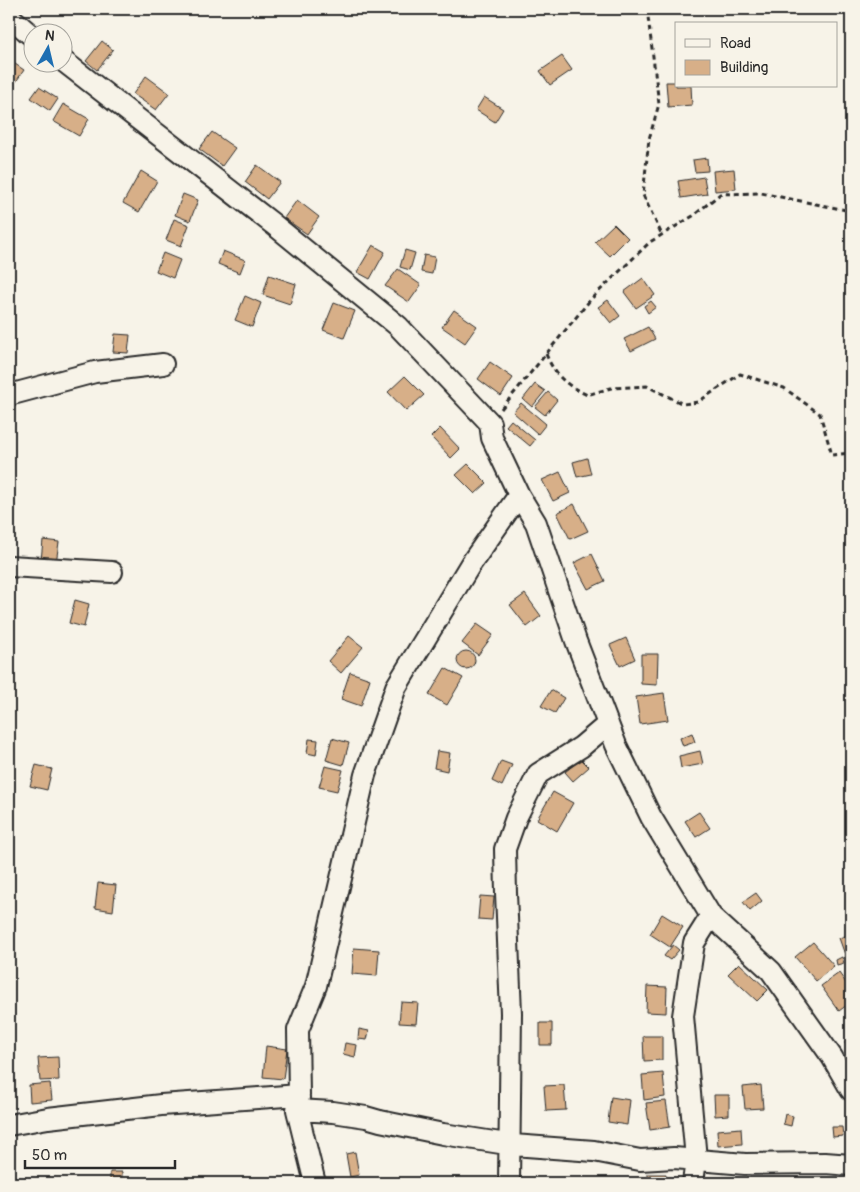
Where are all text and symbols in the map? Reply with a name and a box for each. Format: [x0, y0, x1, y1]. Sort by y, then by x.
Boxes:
north arrow [22, 22, 72, 72]
legend [675, 22, 838, 88]
text: N [44, 27, 56, 45]
text: Road [720, 34, 751, 53]
text: Building [720, 58, 768, 77]
scale bar [25, 1137, 175, 1169]
text: 50 m [32, 1146, 67, 1165]

